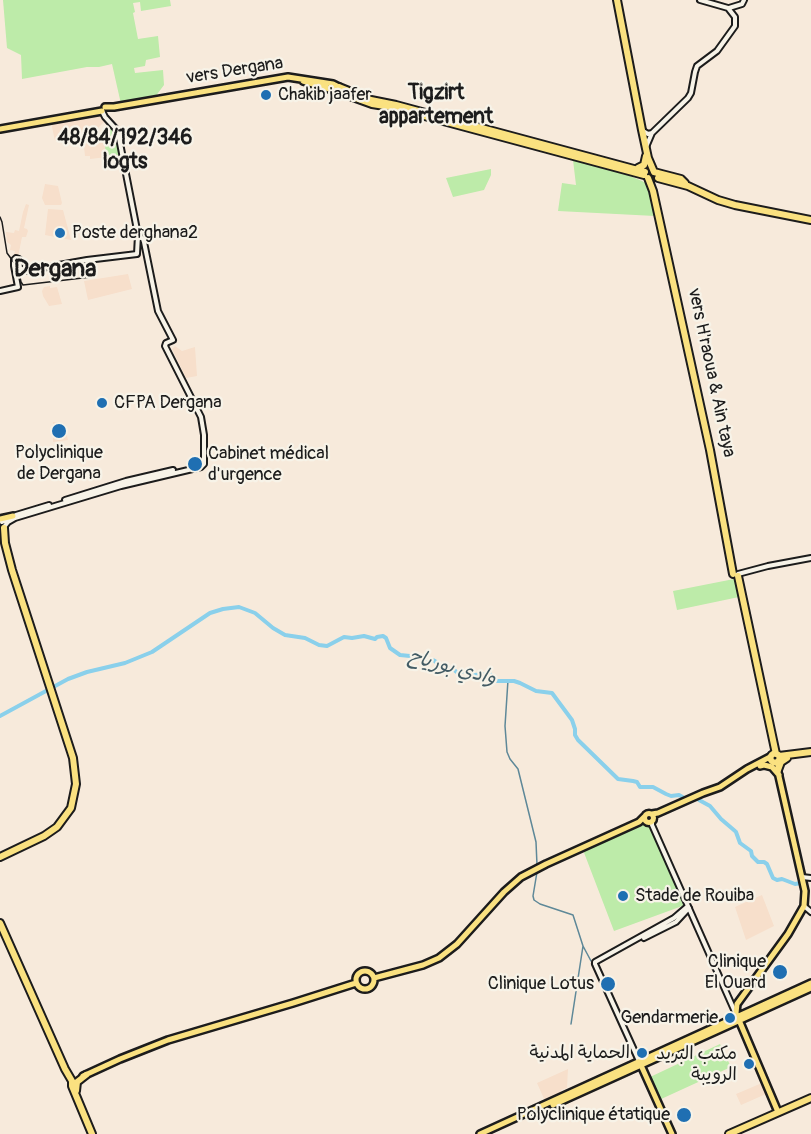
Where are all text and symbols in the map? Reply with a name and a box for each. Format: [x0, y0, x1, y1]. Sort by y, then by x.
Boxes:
street label: vers Dergana [185, 53, 285, 89]
district label: Tigzirt appartement [379, 81, 493, 131]
place label: Chakib jaafer [278, 84, 372, 106]
marker: Chakib jaafer [259, 88, 273, 102]
district label: 48/84/192/346 logts [57, 126, 193, 176]
place label: Poste derghana2 [72, 222, 198, 244]
marker: Poste derghana2 [53, 226, 67, 240]
district label: Dergana [14, 256, 96, 284]
street label: vers H'raoua & Ain taya [683, 287, 739, 459]
place label: CFPA Dergana [114, 392, 222, 414]
marker: CFPA Dergana [95, 396, 109, 410]
marker: Polyclinique de Dergana [50, 422, 68, 440]
place label: Polyclinique de Dergana [15, 442, 103, 484]
place label: Cabinet médical d'urgence [208, 443, 329, 486]
marker: Cabinet médical d'urgence [186, 455, 204, 473]
water label: وادي بورياح [405, 645, 499, 691]
place label: Stade de Rouiba [635, 885, 754, 907]
marker: Stade de Rouiba [616, 889, 630, 903]
place label: Clinique El Ouard [705, 951, 766, 994]
marker: Clinique El Ouard [771, 963, 789, 981]
place label: Clinique Lotus [488, 973, 594, 995]
marker: Clinique Lotus [599, 975, 617, 993]
place label: Gendarmerie [620, 1007, 718, 1029]
marker: Gendarmerie [723, 1011, 737, 1025]
place label: الحماية المدنية [530, 1042, 630, 1064]
place label: مكتب البريد الرويبة [656, 1043, 737, 1086]
marker: الحماية المدنية [635, 1046, 649, 1060]
marker: مكتب البريد الرويبة [742, 1057, 756, 1071]
place label: Polyclinique étatique [517, 1104, 670, 1126]
marker: Polyclinique étatique [675, 1106, 693, 1124]

